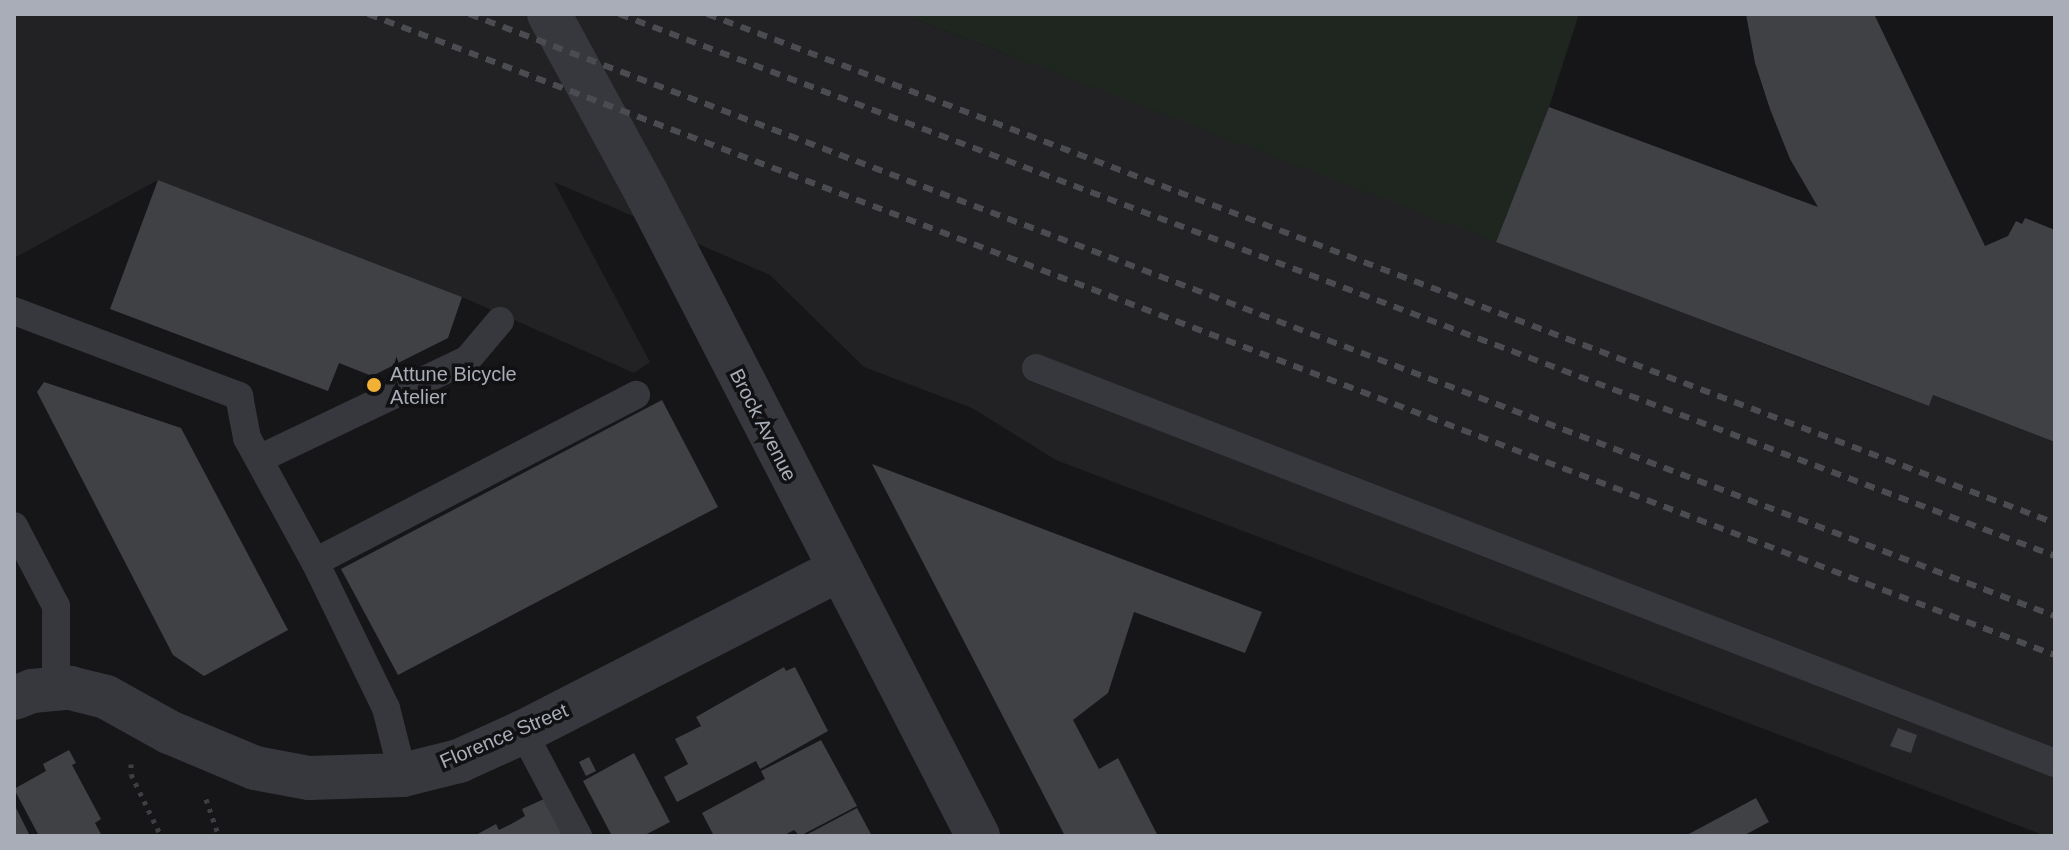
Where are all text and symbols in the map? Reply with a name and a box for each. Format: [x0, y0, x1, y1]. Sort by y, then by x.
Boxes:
place label: Attune Bicycle Atelier [390, 362, 517, 409]
street label: Brock Avenue [724, 364, 802, 486]
marker: Attune Bicycle Atelier [365, 376, 383, 394]
street label: Florence Street [436, 698, 572, 774]

